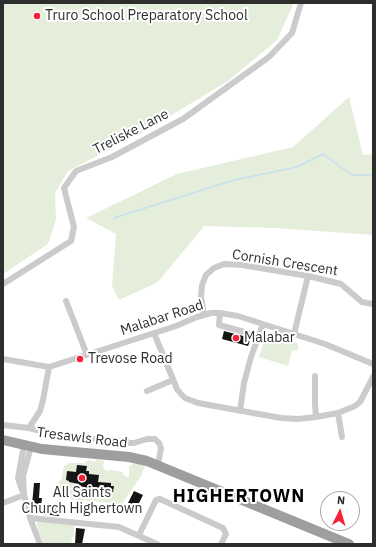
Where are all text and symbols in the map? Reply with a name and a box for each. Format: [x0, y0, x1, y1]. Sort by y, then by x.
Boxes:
place label: Truro School Preparatory School [45, 8, 248, 24]
marker: Truro School Preparatory School [32, 11, 42, 21]
street label: Treliske Lane [90, 106, 172, 158]
street label: Cornish Crescent [231, 246, 339, 280]
street label: Malabar Road [118, 297, 206, 339]
place label: Malabar [244, 330, 295, 346]
marker: Malabar [231, 333, 241, 343]
place label: Trevose Road [88, 351, 173, 367]
marker: Trevose Road [75, 354, 85, 364]
street label: Tresawls Road [36, 424, 128, 452]
marker: All Saints Church Highertown [77, 473, 87, 483]
place label: All Saints Church Highertown [22, 485, 142, 518]
district label: HIGHERTOWN [173, 486, 305, 508]
north arrow [320, 491, 360, 531]
text: N [336, 493, 346, 507]

